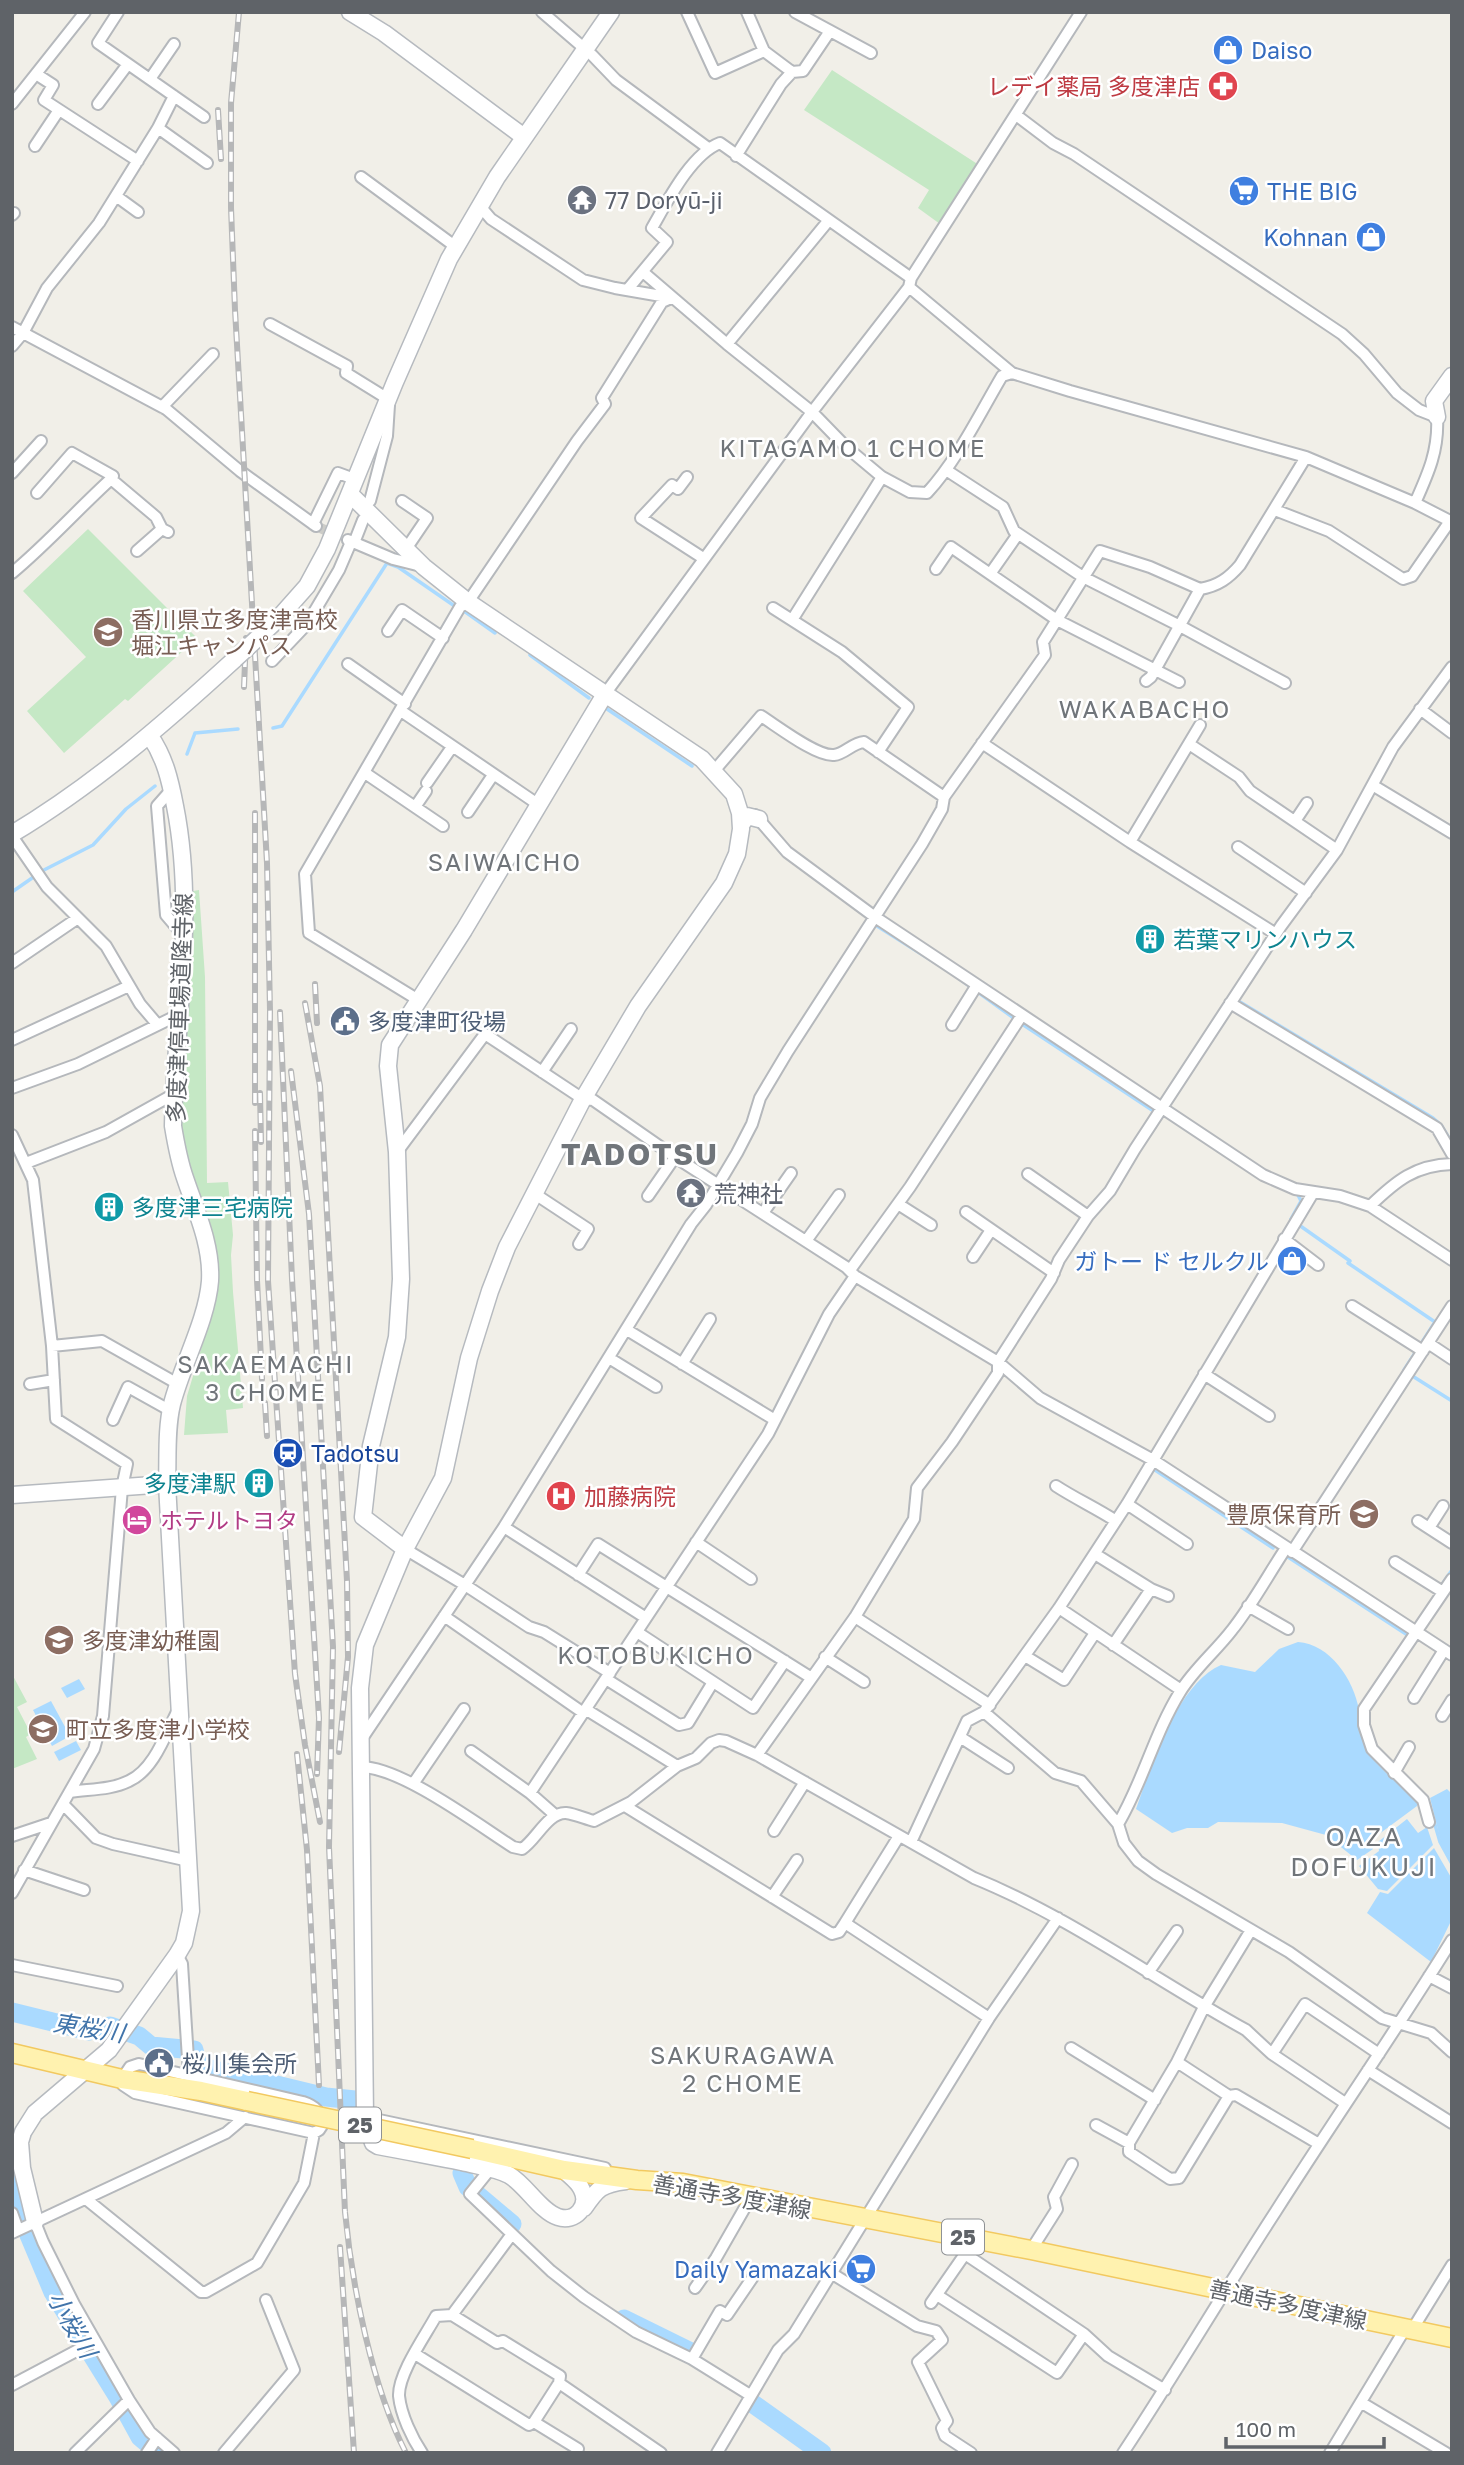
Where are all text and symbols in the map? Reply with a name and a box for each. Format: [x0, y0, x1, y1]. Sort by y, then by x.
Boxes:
shop icon: Daiso [1211, 33, 1245, 67]
place label: Daiso [1251, 36, 1312, 64]
pharmacy icon: レデイ薬局 多度津店 [1206, 69, 1240, 103]
place label: レデイ薬局 多度津店 [987, 72, 1200, 100]
supermarket icon: THE BIG [1227, 174, 1261, 208]
place label: THE BIG [1267, 177, 1357, 205]
temple icon: 77 Doryū-ji [565, 183, 599, 217]
place label: 77 Doryū-ji [605, 186, 723, 214]
shop icon: Kohnan [1354, 220, 1388, 254]
place label: Kohnan [1263, 223, 1348, 251]
district label: KITAGAMO 1 CHOME [720, 433, 986, 462]
place label: 香川県立多度津高校 堀江キャンパス [131, 605, 338, 659]
school or university icon: 香川県立多度津高校 堀江キャンパス [91, 615, 125, 649]
district label: WAKABACHO [1059, 694, 1231, 723]
district label: SAIWAICHO [428, 847, 582, 876]
street label: 多度津停車場道隆寺線 [161, 893, 197, 1123]
building icon: 若葉マリンハウス [1133, 922, 1167, 956]
place label: 若葉マリンハウス [1173, 925, 1357, 953]
public building icon: 多度津町役場 [328, 1004, 362, 1038]
place label: 多度津町役場 [368, 1007, 506, 1035]
district label: TADOTSU [561, 1136, 719, 1172]
temple icon: 荒神社 [674, 1176, 708, 1210]
place label: 荒神社 [714, 1179, 783, 1207]
building icon: 多度津三宅病院 [92, 1190, 126, 1224]
place label: 多度津三宅病院 [132, 1193, 293, 1221]
shop icon: ガトー ド セルクル [1275, 1244, 1309, 1278]
place label: ガトー ド セルクル [1074, 1247, 1269, 1275]
district label: SAKAEMACHI 3 CHOME [177, 1349, 355, 1406]
station icon: Tadotsu [271, 1436, 305, 1470]
place label: Tadotsu [311, 1439, 399, 1467]
building icon: 多度津駅 [242, 1466, 276, 1500]
place label: 多度津駅 [144, 1469, 236, 1497]
hospital icon: 加藤病院 [544, 1479, 578, 1513]
place label: 加藤病院 [584, 1482, 676, 1510]
school or university icon: 豊原保育所 [1347, 1497, 1381, 1531]
place label: 豊原保育所 [1226, 1500, 1341, 1528]
hotel icon: ホテルトヨタ [120, 1503, 154, 1537]
place label: ホテルトヨタ [160, 1506, 298, 1534]
school or university icon: 多度津幼稚園 [42, 1623, 76, 1657]
place label: 多度津幼稚園 [82, 1626, 220, 1654]
district label: KOTOBUKICHO [557, 1640, 755, 1669]
school or university icon: 町立多度津小学校 [26, 1712, 60, 1746]
place label: 町立多度津小学校 [66, 1715, 250, 1743]
district label: OAZA DOFUKUJI [1290, 1821, 1438, 1882]
water label: 東桜川 [51, 2007, 130, 2047]
district label: SAKURAGAWA 2 CHOME [650, 2040, 836, 2097]
public building icon: 桜川集会所 [142, 2046, 176, 2080]
place label: 桜川集会所 [182, 2049, 297, 2077]
road number: 25 [339, 2108, 381, 2142]
street label: 善通寺多度津線 [650, 2168, 814, 2224]
road number: 25 [942, 2220, 984, 2254]
supermarket icon: Daily Yamazaki [844, 2252, 878, 2286]
place label: Daily Yamazaki [674, 2255, 838, 2283]
street label: 善通寺多度津線 [1206, 2274, 1370, 2334]
water label: 小桜川 [42, 2286, 105, 2365]
scale bar [1226, 2406, 1384, 2450]
text: 100 m [1236, 2416, 1296, 2442]

